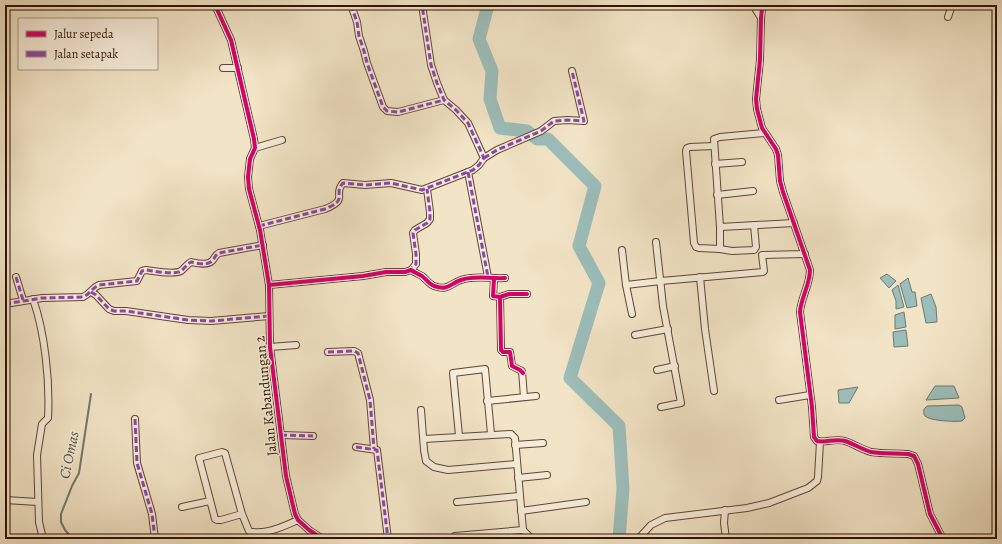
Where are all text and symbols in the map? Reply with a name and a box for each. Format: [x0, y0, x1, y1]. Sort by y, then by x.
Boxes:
legend [18, 18, 158, 70]
text: Jalur sepeda [54, 26, 114, 42]
text: Jalan setapak [54, 46, 118, 62]
street label: Jalan Kabandungan 2 [250, 335, 282, 457]
water label: Ci Omas [54, 429, 84, 481]

